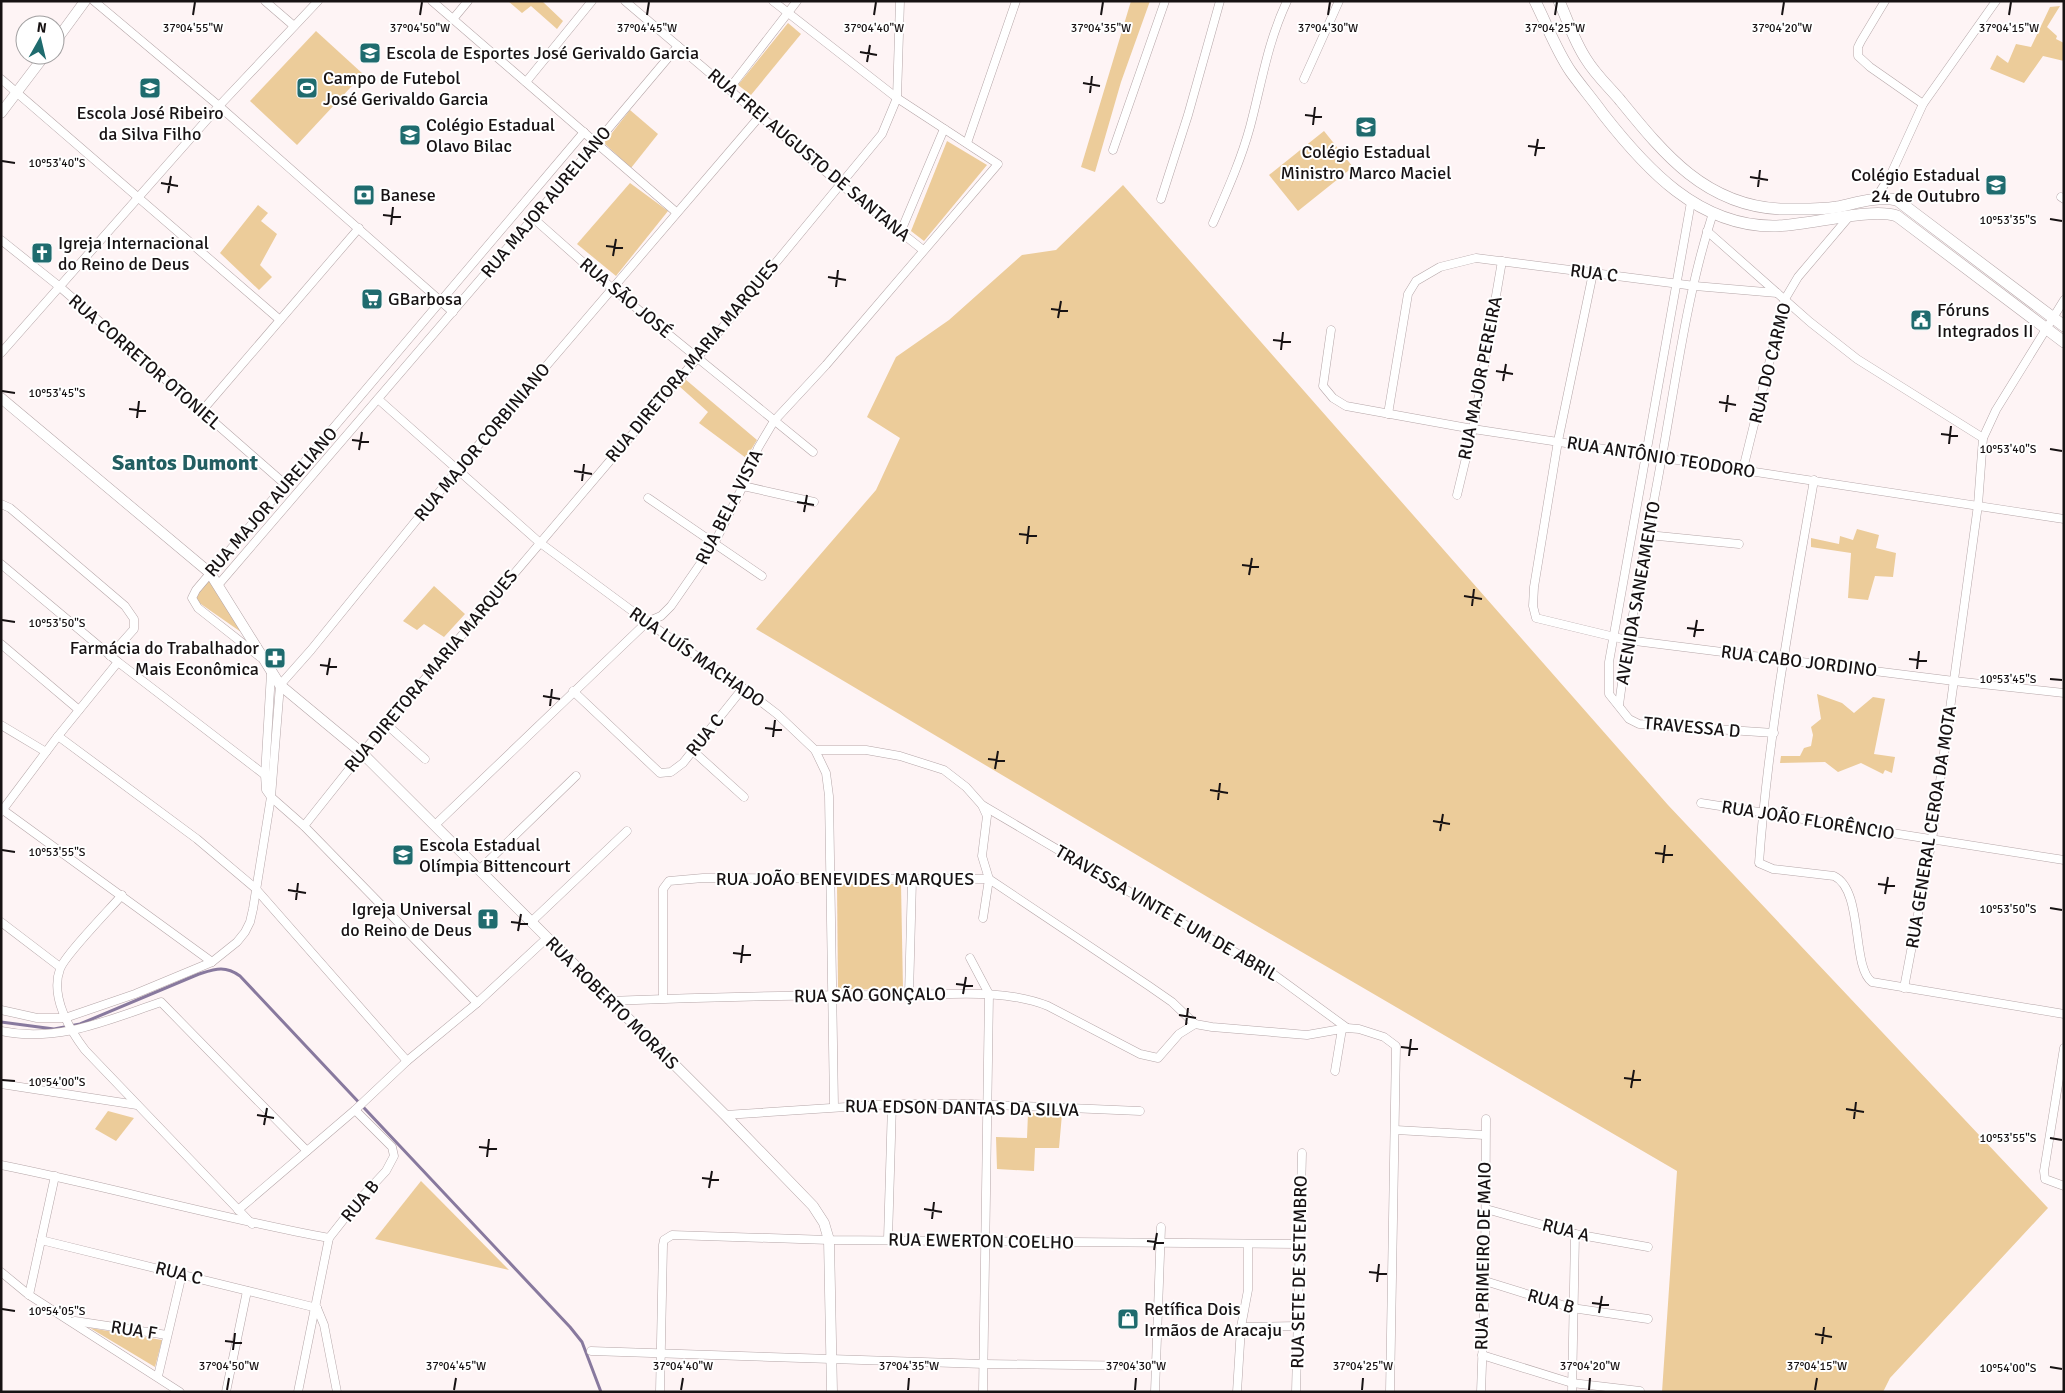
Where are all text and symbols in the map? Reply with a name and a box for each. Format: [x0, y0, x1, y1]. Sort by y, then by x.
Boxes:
north arrow [15, 15, 65, 65]
text: N [36, 19, 48, 37]
text: 37°04'55"W [163, 21, 223, 36]
text: 37°04'50"W [390, 21, 450, 36]
text: 37°04'45"W [617, 21, 677, 36]
text: 37°04'40"W [844, 21, 904, 36]
text: 37°04'35"W [1071, 21, 1131, 36]
text: 37°04'30"W [1298, 21, 1358, 36]
text: 37°04'25"W [1525, 21, 1585, 36]
text: 37°04'20"W [1752, 21, 1812, 36]
text: 37°04'15"W [1979, 21, 2039, 36]
school or university icon: Escola de Esportes José Gerivaldo Garcia [358, 41, 382, 65]
place label: Escola de Esportes José Gerivaldo Garcia [386, 42, 699, 64]
street label: RUA FREI AUGUSTO DE SANTANA [703, 64, 915, 246]
place label: Campo de Futebol José Gerivaldo Garcia [323, 67, 488, 110]
school or university icon: Escola José Ribeiro da Silva Filho [138, 76, 162, 100]
sports icon: Campo de Futebol José Gerivaldo Garcia [295, 76, 319, 100]
place label: Escola José Ribeiro da Silva Filho [76, 102, 224, 145]
place label: Colégio Estadual Olavo Bilac [426, 114, 555, 157]
school or university icon: Colégio Estadual Ministro Marco Maciel [1354, 115, 1378, 139]
street label: RUA MAJOR AURELIANO [476, 122, 616, 282]
school or university icon: Colégio Estadual Olavo Bilac [398, 123, 422, 147]
place label: Colégio Estadual Ministro Marco Maciel [1281, 141, 1451, 184]
text: 10°53'40"S [28, 156, 86, 171]
place label: Colégio Estadual 24 de Outubro [1851, 164, 1980, 207]
school or university icon: Colégio Estadual 24 de Outubro [1984, 173, 2008, 197]
bank icon: Banese [352, 183, 376, 207]
place label: Banese [380, 184, 436, 206]
text: 10°53'35"S [1979, 213, 2037, 228]
place label: Igreja Internacional do Reino de Deus [58, 232, 209, 275]
church icon: Igreja Internacional do Reino de Deus [30, 241, 54, 265]
street label: RUA SÃO JOSÉ [575, 253, 677, 343]
street label: RUA DIRETORA MARIA MARQUES [601, 255, 783, 467]
street label: RUA C [1569, 259, 1619, 287]
supermarket icon: GBarbosa [360, 287, 384, 311]
place label: GBarbosa [388, 288, 462, 310]
street label: RUA CORRETOR OTONIEL [64, 290, 226, 434]
street label: RUA MAJOR PEREIRA [1453, 294, 1507, 462]
place label: Fóruns Integrados II [1937, 299, 2034, 342]
street label: RUA DO CARMO [1744, 300, 1796, 426]
public building icon: Fóruns Integrados II [1909, 308, 1933, 332]
street label: RUA MAJOR CORBINIANO [409, 358, 555, 526]
text: 10°53'45"S [28, 386, 86, 401]
street label: RUA MAJOR AURELIANO [200, 423, 342, 581]
street label: RUA ANTÔNIO TEODORO [1565, 431, 1757, 483]
text: 10°53'40"S [1979, 442, 2037, 457]
street label: RUA BELA VISTA [691, 446, 767, 568]
district label: Santos Dumont [112, 449, 258, 476]
street label: AVENIDA SANEAMENTO [1611, 499, 1665, 687]
street label: RUA DIRETORA MARIA MARQUES [340, 565, 522, 777]
street label: RUA LUÍS MACHADO [625, 602, 769, 712]
text: 10°53'50"S [28, 616, 86, 631]
place label: Farmácia do Trabalhador Mais Econômica [70, 637, 259, 680]
street label: RUA CABO JORDINO [1720, 640, 1878, 682]
pharmacy icon: Farmácia do Trabalhador Mais Econômica [263, 646, 287, 670]
text: 10°53'45"S [1979, 672, 2037, 687]
street label: RUA GENERAL CEROA DA MOTA [1901, 704, 1961, 950]
street label: RUA C [681, 709, 729, 761]
street label: TRAVESSA D [1643, 712, 1741, 742]
street label: RUA JOÃO FLORÊNCIO [1720, 795, 1896, 845]
place label: Escola Estadual Olímpia Bittencourt [419, 834, 571, 877]
street label: TRAVESSA VINTE E UM DE ABRIL [1052, 840, 1282, 986]
school or university icon: Escola Estadual Olímpia Bittencourt [391, 843, 415, 867]
text: 10°53'55"S [28, 845, 86, 860]
street label: RUA JOÃO BENEVIDES MARQUES [716, 868, 974, 890]
place label: Igreja Universal do Reino de Deus [341, 898, 472, 941]
text: 10°53'50"S [1979, 902, 2037, 917]
church icon: Igreja Universal do Reino de Deus [476, 907, 500, 931]
street label: RUA ROBERTO MORAIS [541, 932, 683, 1074]
street label: RUA SÃO GONÇALO [794, 983, 946, 1007]
text: 10°54'00"S [28, 1075, 86, 1090]
street label: RUA EDSON DANTAS DA SILVA [845, 1095, 1079, 1121]
text: 10°53'55"S [1979, 1131, 2037, 1146]
street label: RUA PRIMEIRO DE MAIO [1470, 1162, 1496, 1350]
street label: RUA B [336, 1175, 384, 1227]
street label: RUA SETE DE SETEMBRO [1286, 1175, 1312, 1369]
street label: RUA A [1540, 1213, 1592, 1247]
street label: RUA EWERTON COELHO [888, 1228, 1074, 1254]
street label: RUA C [153, 1257, 205, 1290]
street label: RUA B [1525, 1284, 1577, 1318]
place label: Retífica Dois Irmãos de Aracaju [1144, 1298, 1282, 1341]
text: 10°54'05"S [28, 1304, 86, 1319]
shop icon: Retífica Dois Irmãos de Aracaju [1116, 1307, 1140, 1331]
street label: RUA F [109, 1315, 159, 1345]
text: 37°04'50"W [199, 1359, 259, 1374]
text: 37°04'45"W [426, 1359, 486, 1374]
text: 37°04'40"W [653, 1359, 713, 1374]
text: 37°04'35"W [879, 1359, 939, 1374]
text: 37°04'30"W [1106, 1359, 1166, 1374]
text: 37°04'25"W [1333, 1359, 1393, 1374]
text: 37°04'20"W [1560, 1359, 1620, 1374]
text: 37°04'15"W [1787, 1359, 1847, 1374]
text: 10°54'00"S [1979, 1361, 2037, 1376]

